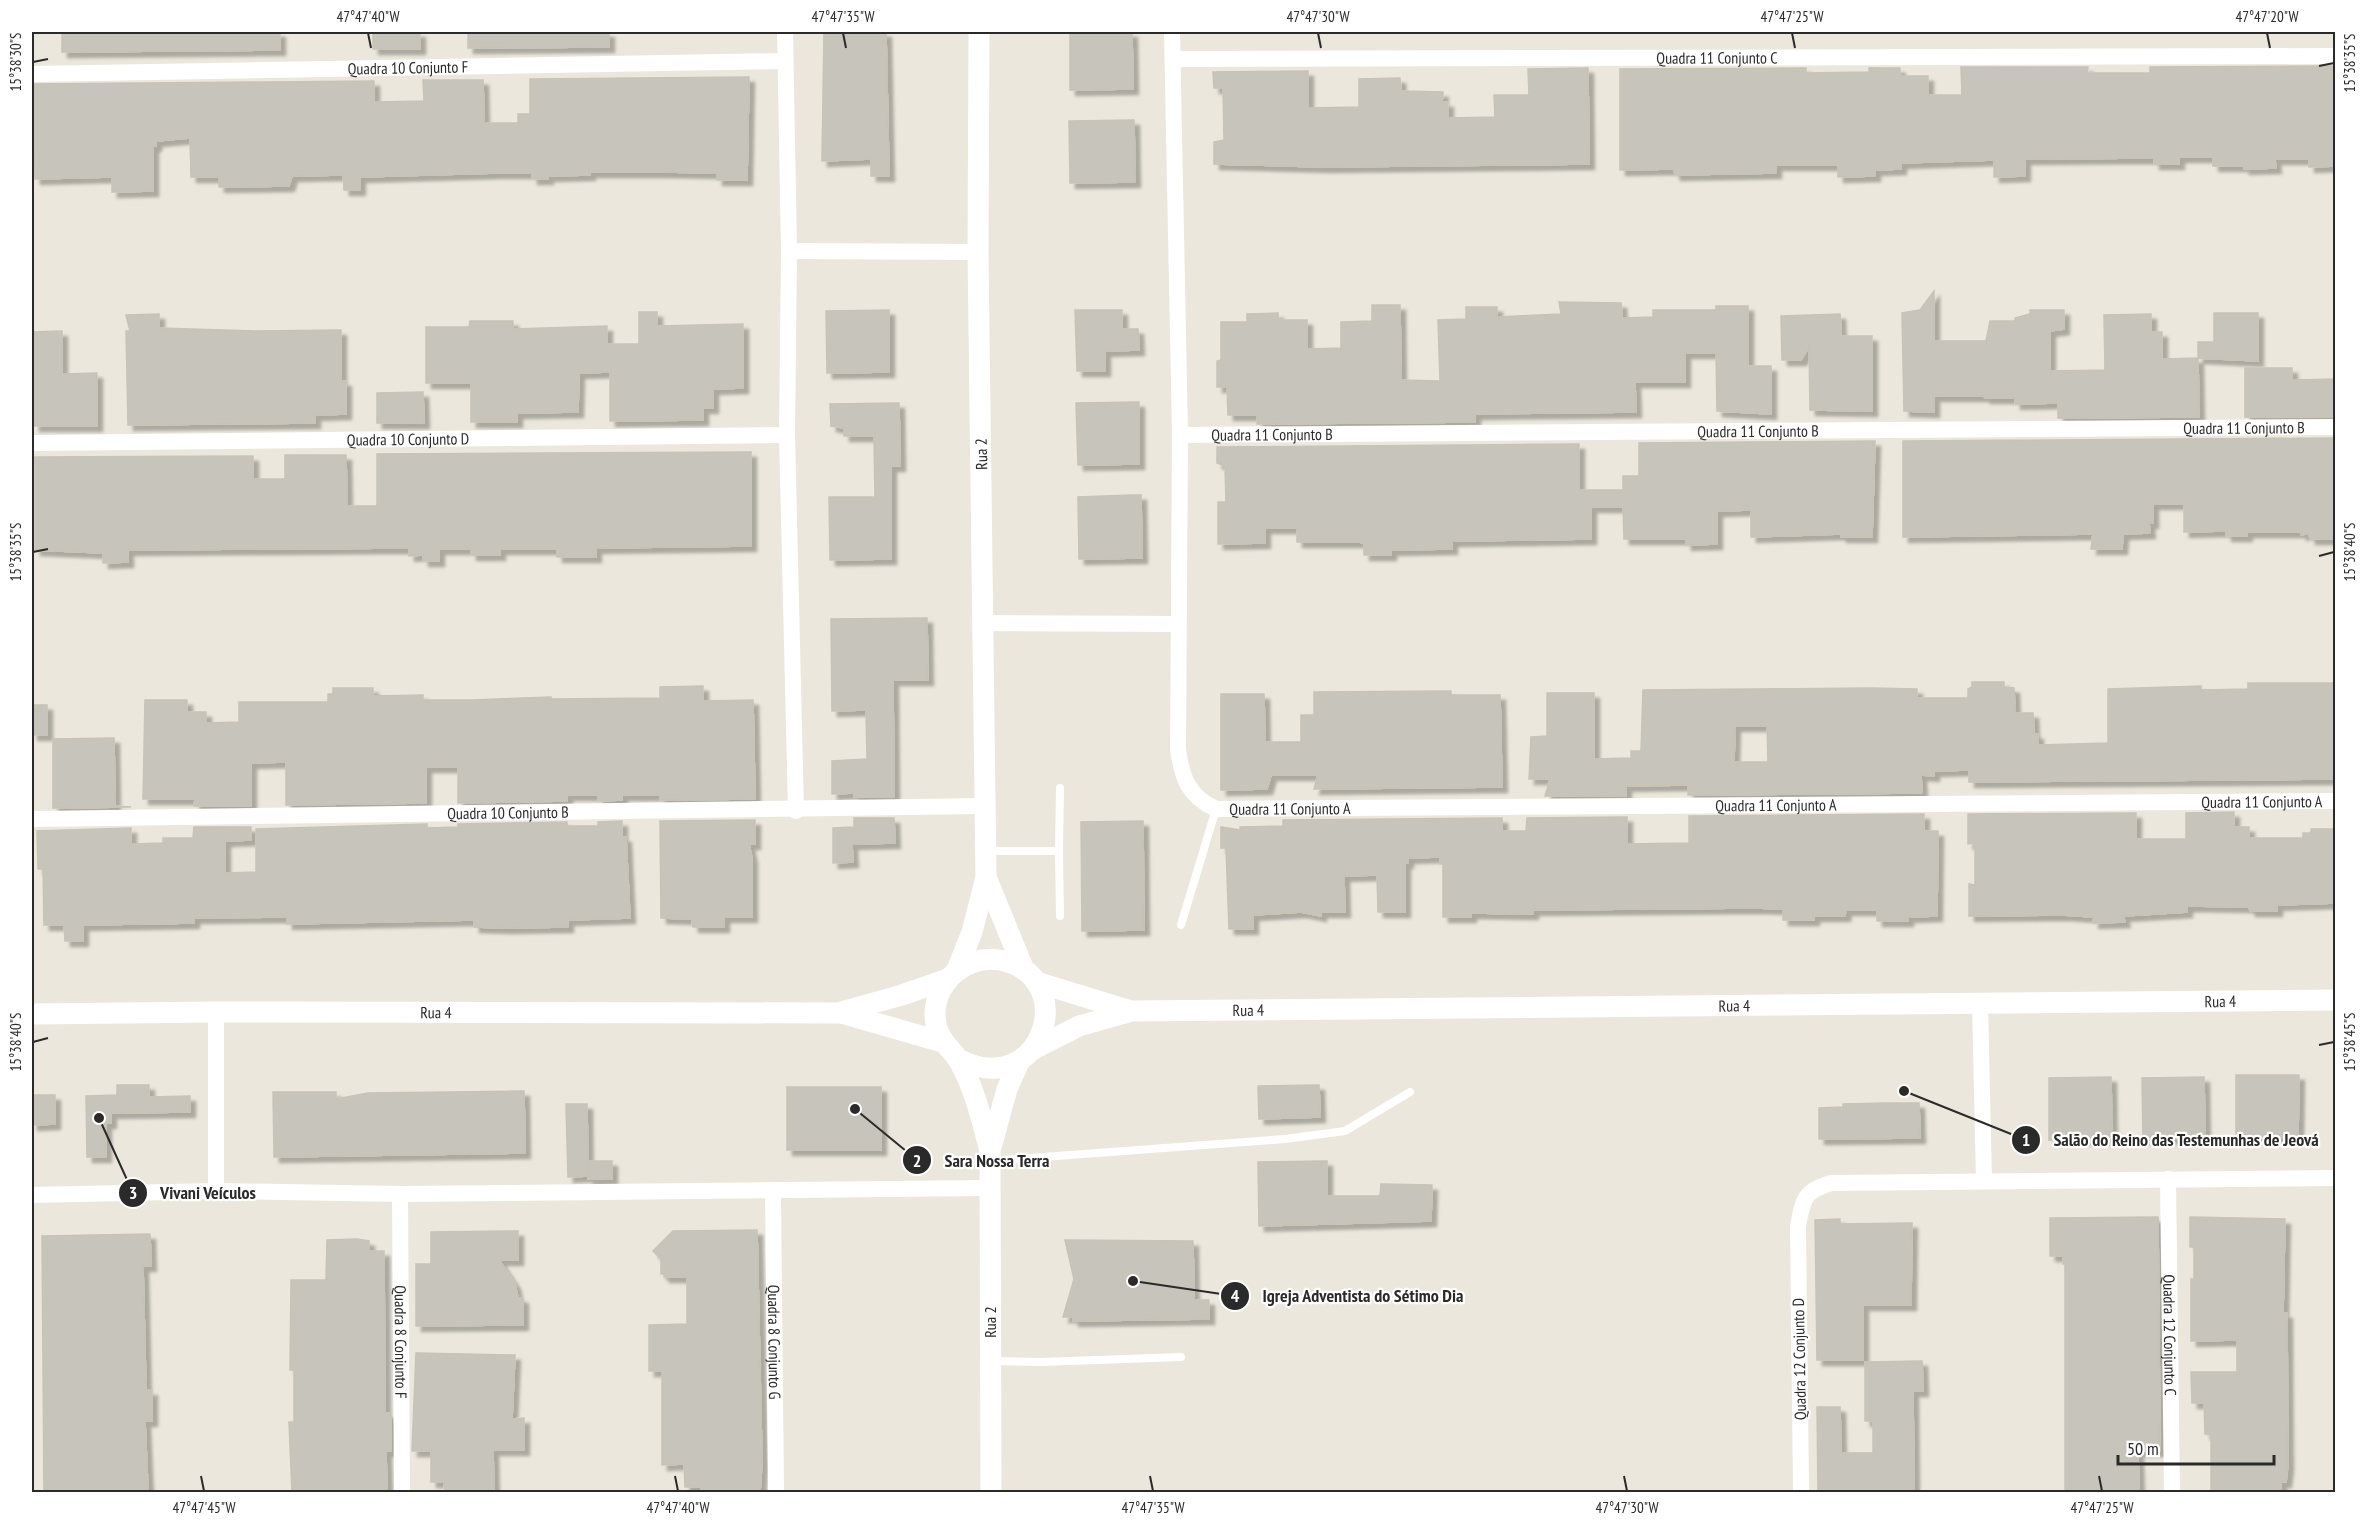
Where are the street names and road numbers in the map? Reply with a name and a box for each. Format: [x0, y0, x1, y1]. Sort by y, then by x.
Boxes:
street label: Quadra 11 Conjunto C [1656, 47, 1778, 68]
street label: Quadra 10 Conjunto F [347, 56, 468, 79]
street label: Quadra 11 Conjunto B [2183, 417, 2305, 438]
street label: Quadra 11 Conjunto B [1697, 421, 1819, 441]
street label: Quadra 11 Conjunto B [1211, 424, 1333, 445]
street label: Quadra 10 Conjunto D [347, 428, 469, 450]
street label: Rua 2 [971, 438, 991, 470]
street label: Quadra 11 Conjunto A [2201, 791, 2323, 812]
street label: Quadra 11 Conjunto A [1715, 795, 1837, 815]
street label: Quadra 11 Conjunto A [1229, 798, 1351, 819]
street label: Quadra 10 Conjunto B [447, 802, 569, 823]
street label: Rua 4 [2204, 991, 2236, 1011]
street label: Rua 4 [1718, 995, 1750, 1016]
street label: Rua 4 [1232, 1000, 1264, 1020]
street label: Rua 4 [420, 1002, 452, 1022]
street label: Quadra 12 Conjunto C [2159, 1274, 2181, 1396]
street label: Quadra 8 Conjunto F [391, 1285, 411, 1399]
street label: Quadra 8 Conjunto G [764, 1285, 785, 1400]
street label: Quadra 12 Conjunto D [1788, 1298, 1810, 1420]
street label: Rua 2 [980, 1306, 1000, 1338]

